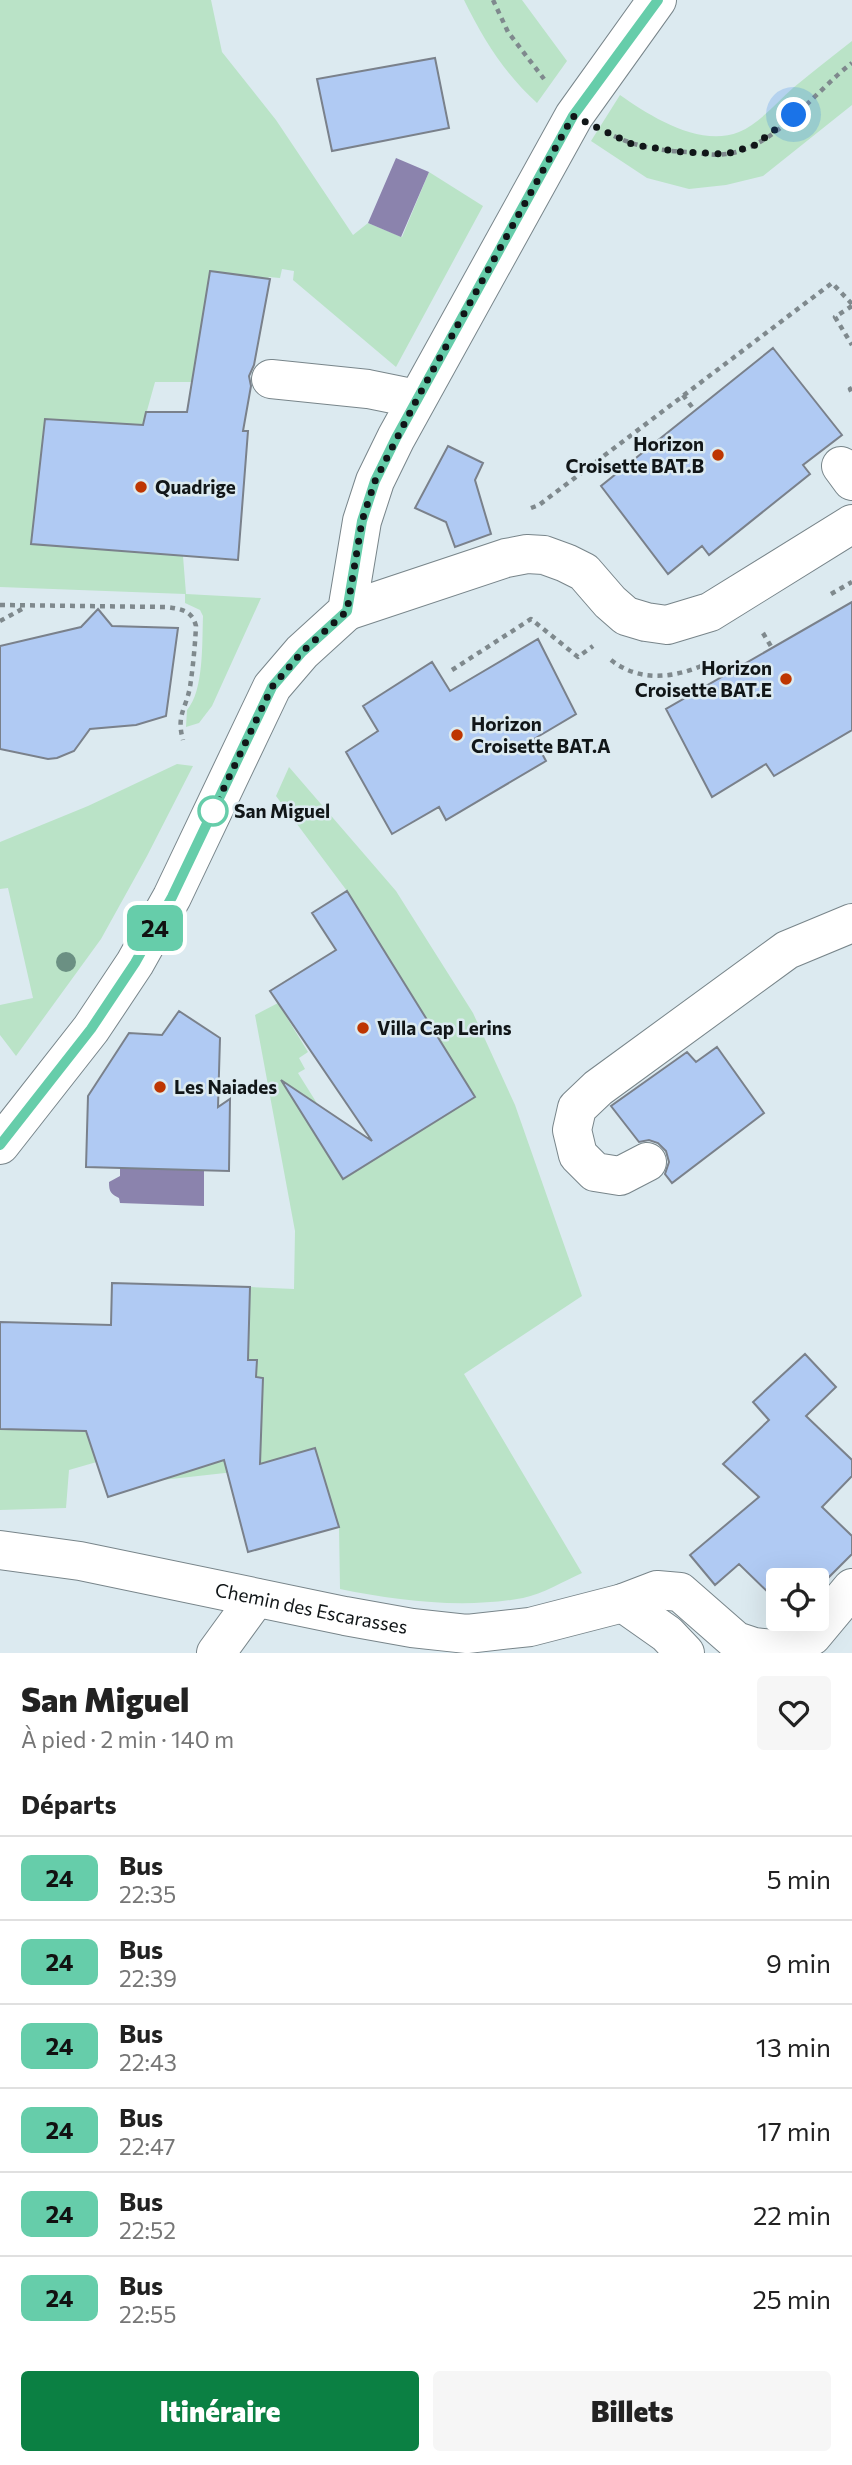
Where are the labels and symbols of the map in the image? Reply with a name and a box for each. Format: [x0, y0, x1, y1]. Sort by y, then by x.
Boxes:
your location [776, 97, 811, 132]
place label: Horizon Croisette BAT.B [565, 432, 704, 477]
marker: Horizon Croisette BAT.B [710, 447, 726, 463]
place label: Quadrige [155, 475, 236, 498]
marker: Quadrige [133, 479, 149, 495]
place label: Horizon Croisette BAT.E [635, 656, 772, 701]
marker: Horizon Croisette BAT.E [778, 671, 794, 687]
place label: Horizon Croisette BAT.A [471, 712, 611, 757]
marker: Horizon Croisette BAT.A [449, 727, 465, 743]
marker: San Miguel [198, 796, 228, 826]
place label: San Miguel [234, 799, 330, 822]
line badge: 24 [124, 905, 186, 951]
place label: Villa Cap Lerins [377, 1016, 512, 1039]
marker: Villa Cap Lerins [355, 1020, 371, 1036]
place label: Les Naiades [174, 1075, 277, 1098]
marker: Les Naiades [152, 1079, 168, 1095]
street label: Chemin des Escarasses [213, 1577, 410, 1638]

